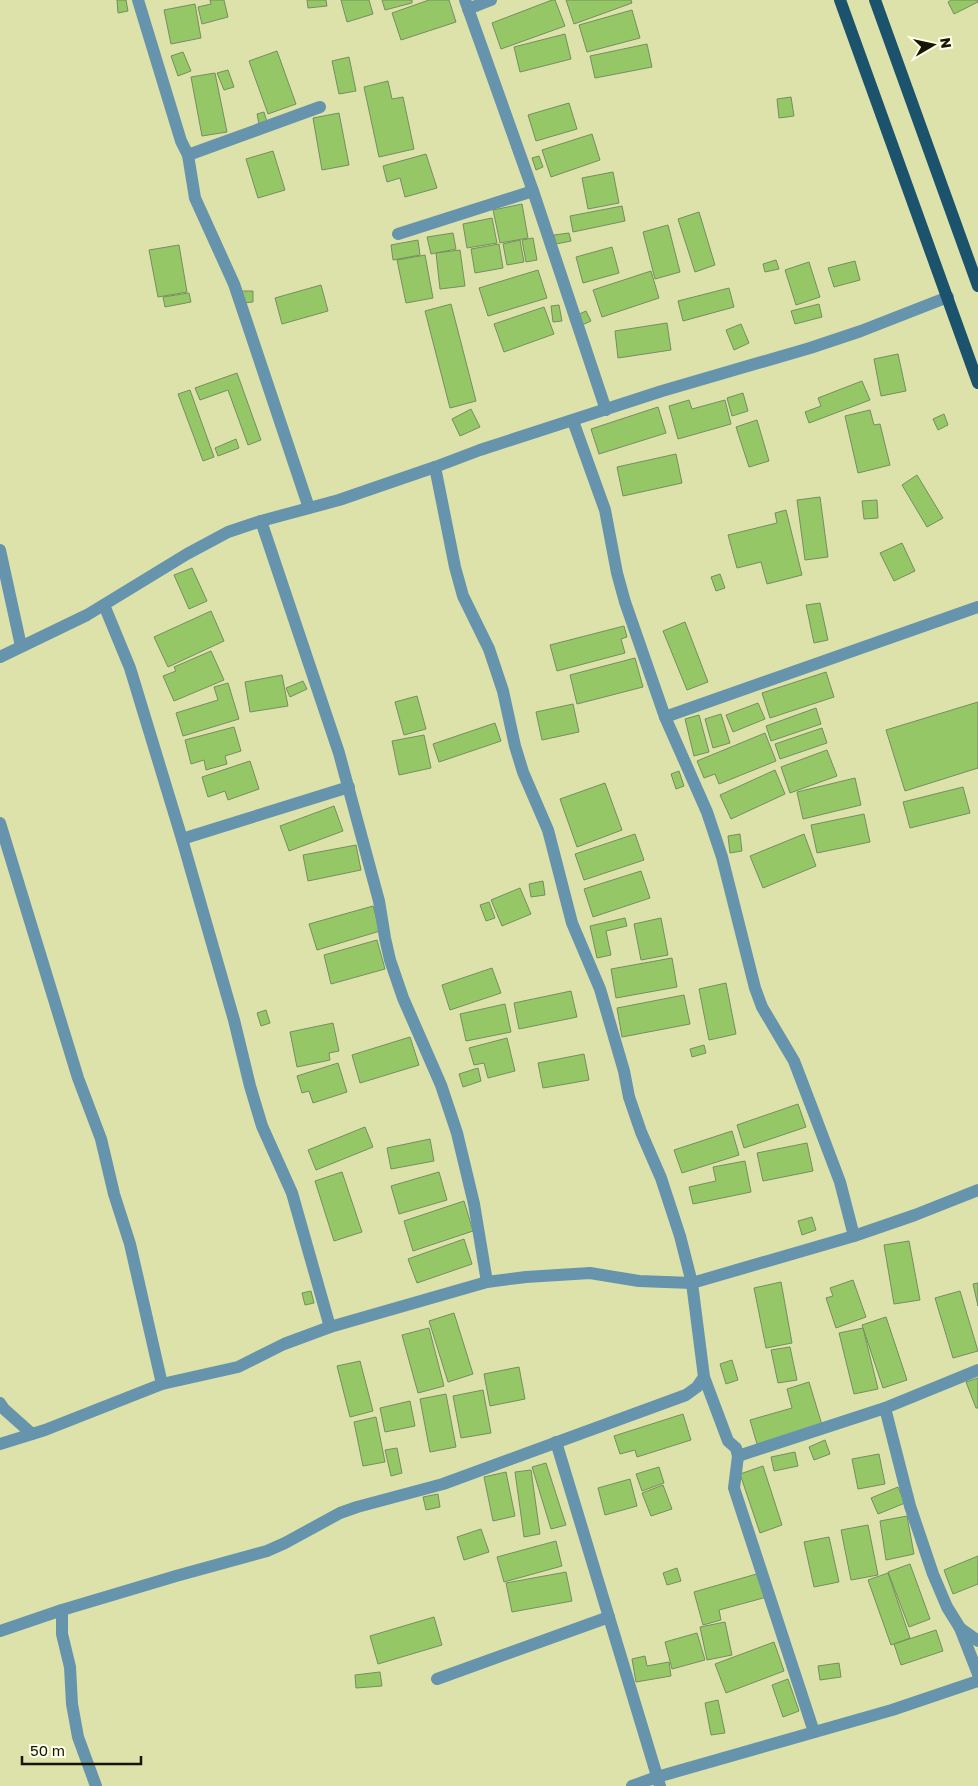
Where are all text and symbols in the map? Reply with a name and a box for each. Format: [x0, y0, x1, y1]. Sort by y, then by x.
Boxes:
north arrow [908, 20, 958, 70]
text: N [937, 36, 956, 49]
scale bar [22, 1734, 141, 1766]
text: 50 m [30, 1741, 65, 1759]

